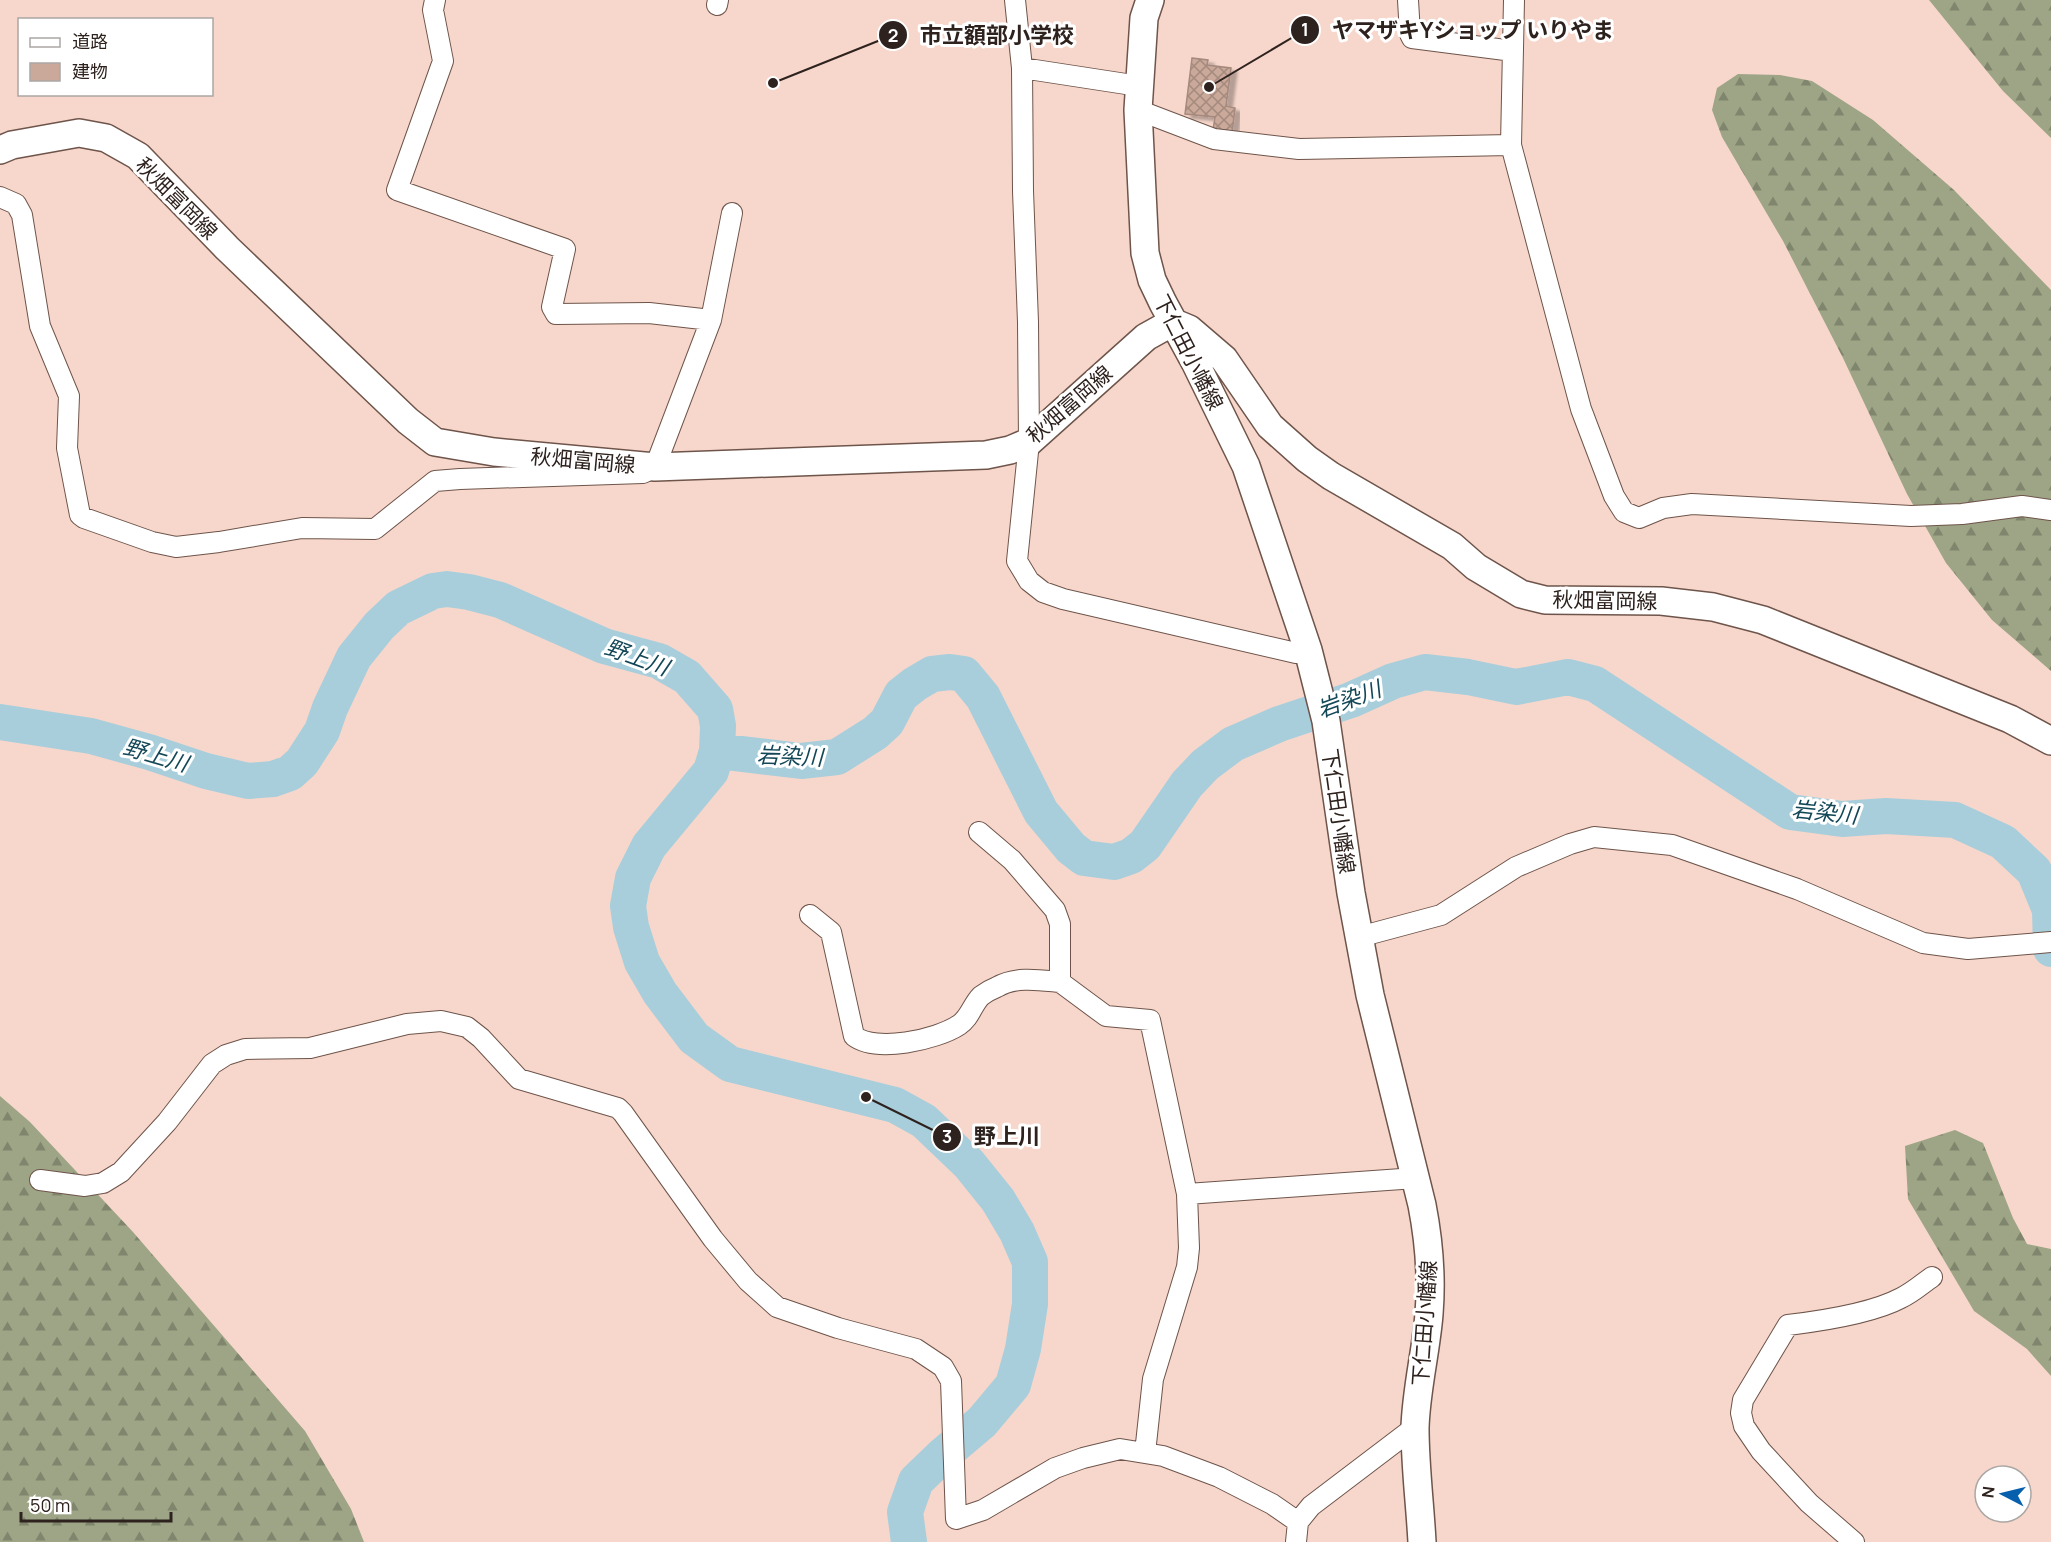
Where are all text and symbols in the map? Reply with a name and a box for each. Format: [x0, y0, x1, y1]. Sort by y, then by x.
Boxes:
callout: ヤマザキYショップ いりやま [1290, 10, 1626, 50]
callout: 市立額部小学校 [878, 15, 1086, 55]
text: ヤマザキYショップ いりやま [1332, 15, 1614, 45]
text: 1 [1301, 17, 1309, 41]
legend [18, 18, 213, 96]
text: 市立額部小学校 [920, 20, 1074, 50]
text: 2 [888, 23, 898, 47]
text: 道路 [72, 29, 108, 53]
text: 建物 [72, 59, 108, 83]
street label: 秋畑富岡線 [130, 151, 224, 245]
street label: 下仁田小幡線 [1148, 290, 1230, 414]
street label: 秋畑富岡線 [1020, 359, 1118, 449]
street label: 秋畑富岡線 [529, 441, 637, 479]
street label: 秋畑富岡線 [1552, 585, 1658, 615]
water label: 野上川 [601, 632, 675, 683]
water label: 岩染川 [1313, 673, 1387, 724]
water label: 野上川 [120, 731, 194, 779]
water label: 岩染川 [756, 740, 825, 772]
street label: 下仁田小幡線 [1316, 747, 1362, 875]
water label: 岩染川 [1791, 794, 1861, 831]
callout: 野上川 [932, 1117, 1052, 1157]
text: 野上川 [974, 1121, 1040, 1151]
text: 3 [942, 1124, 952, 1148]
street label: 下仁田小幡線 [1406, 1259, 1442, 1387]
north arrow [1973, 1464, 2033, 1524]
scale bar [21, 1485, 171, 1523]
text: N [1976, 1485, 2000, 1499]
text: 50 m [30, 1493, 70, 1517]

